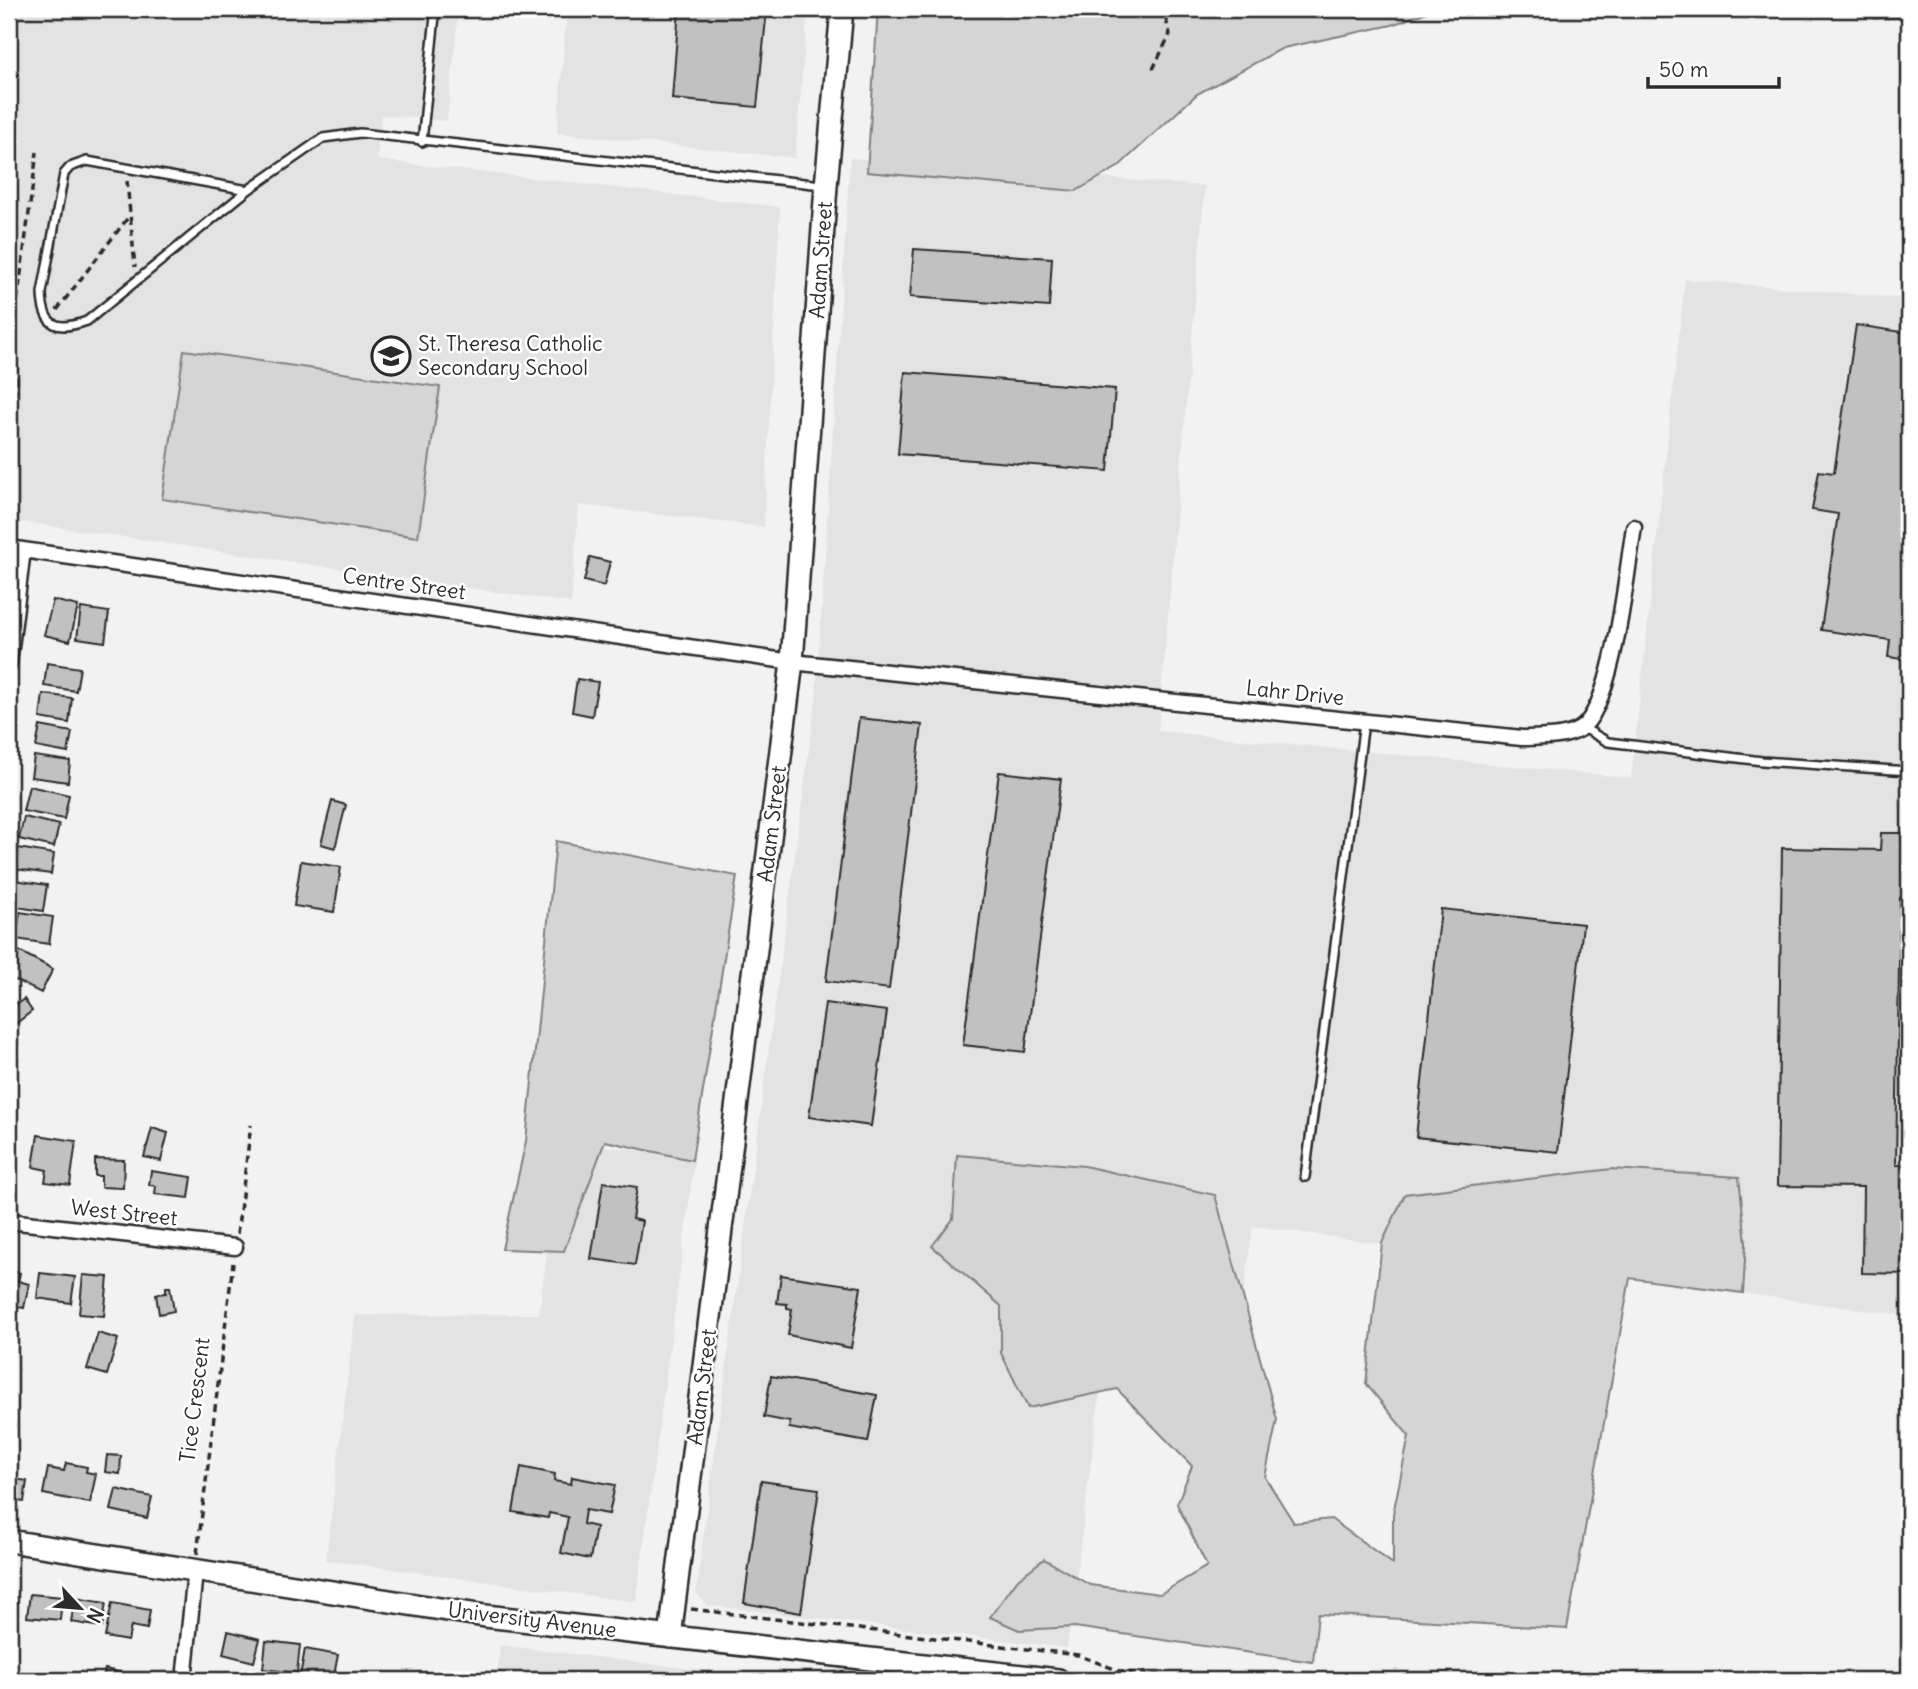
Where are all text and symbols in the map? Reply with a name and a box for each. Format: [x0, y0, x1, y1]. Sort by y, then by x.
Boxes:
scale bar [1648, 46, 1780, 90]
text: 50 m [1659, 56, 1708, 83]
street label: Adam Street [803, 201, 838, 319]
place label: St. Theresa Catholic Secondary School [418, 330, 603, 381]
school or university icon: St. Theresa Catholic Secondary School [370, 335, 412, 377]
street label: Centre Street [341, 562, 467, 605]
street label: Lahr Drive [1245, 674, 1346, 711]
street label: Adam Street [751, 764, 792, 884]
street label: West Street [69, 1193, 179, 1232]
street label: Adam Street [681, 1327, 722, 1447]
street label: Tice Crescent [173, 1336, 216, 1464]
north arrow [46, 1574, 116, 1644]
street label: University Avenue [446, 1596, 618, 1643]
text: N [82, 1604, 109, 1627]

